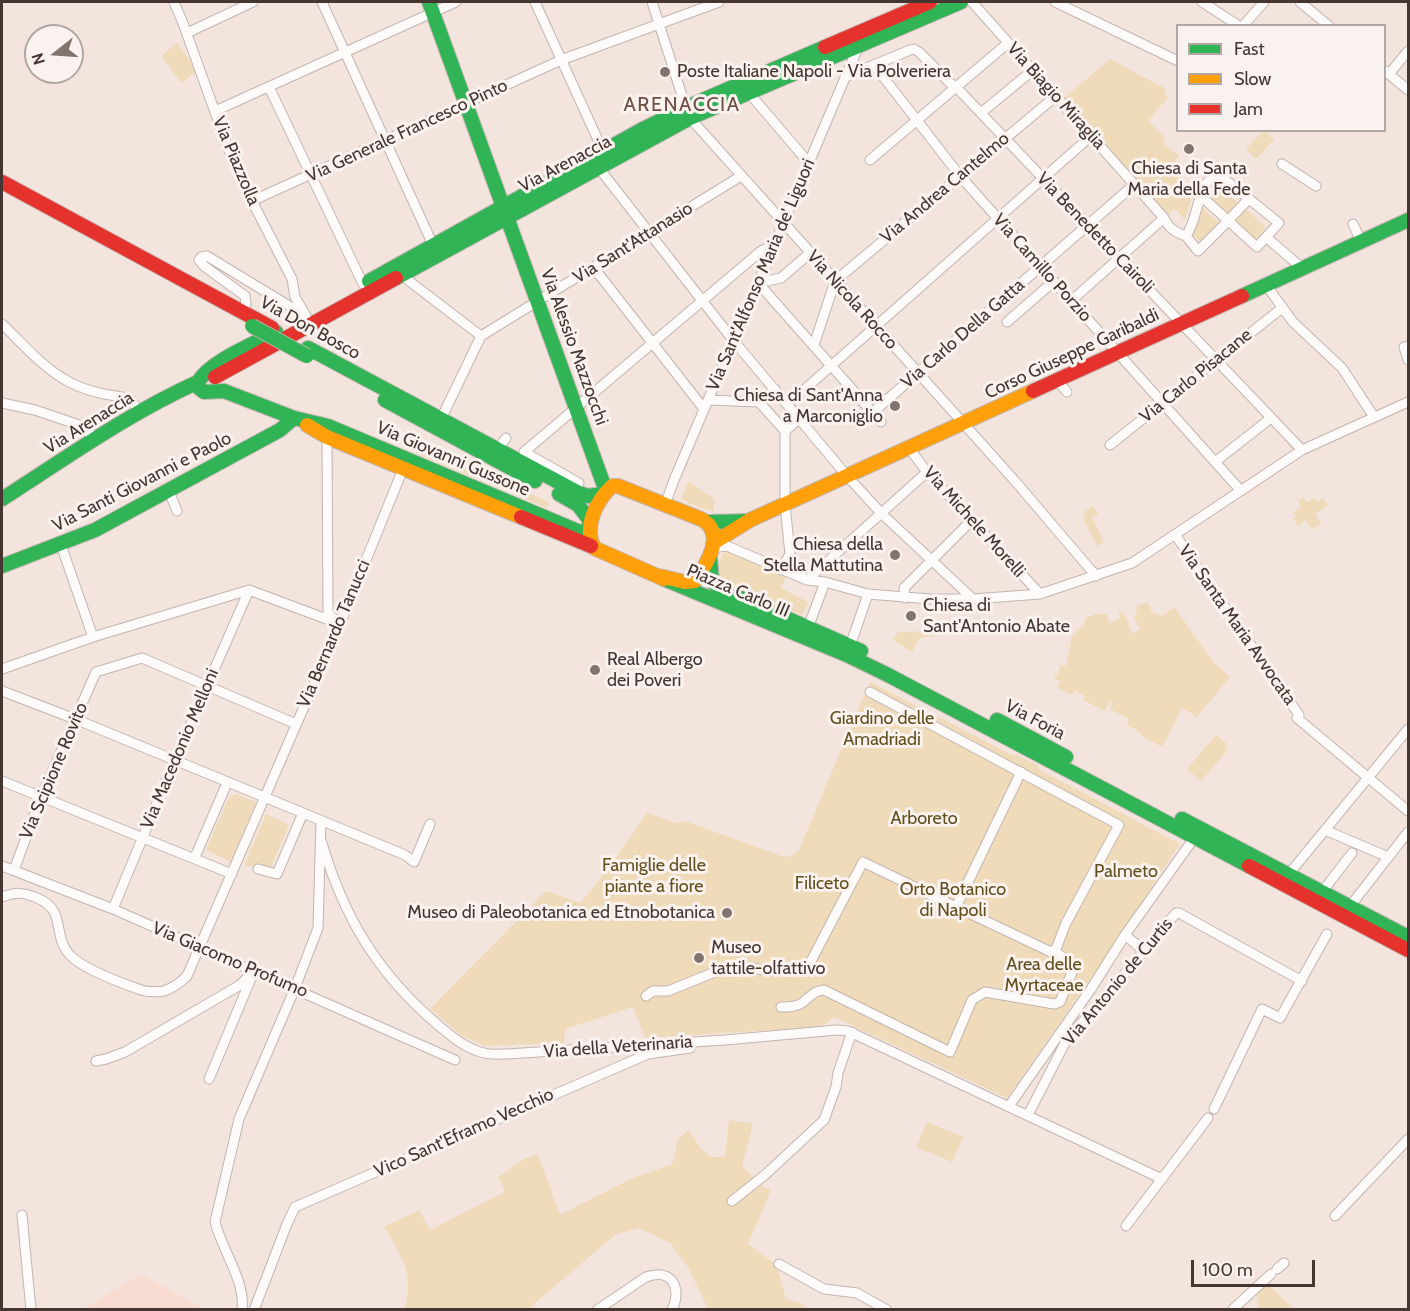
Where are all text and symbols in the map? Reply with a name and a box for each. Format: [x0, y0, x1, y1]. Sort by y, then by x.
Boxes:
north arrow [24, 24, 84, 84]
legend [1176, 24, 1386, 132]
street label: Via Biagio Miraglia [1002, 38, 1110, 154]
text: Fast [1234, 38, 1265, 60]
text: N [27, 51, 49, 67]
place label: Poste Italiane Napoli - Via Polveriera [677, 61, 951, 83]
marker: Poste Italiane Napoli - Via Polveriera [658, 65, 672, 79]
text: Slow [1234, 68, 1271, 90]
street label: Via Generale Francesco Pinto [303, 75, 511, 187]
district label: ARENACCIA [624, 93, 740, 117]
text: Jam [1234, 98, 1263, 120]
street label: Via Piazzolla [208, 113, 264, 209]
street label: Via Andrea Cantelmo [876, 128, 1014, 248]
street label: Via Arenaccia [515, 131, 615, 197]
marker: Chiesa di Santa Maria della Fede [1182, 142, 1196, 156]
street label: Via Sant'Alfonso Maria de' Liguori [702, 156, 820, 394]
place label: Chiesa di Santa Maria della Fede [1128, 158, 1250, 201]
street label: Via Benedetto Cairoli [1032, 168, 1158, 298]
street label: Via Sant'Attanasio [569, 198, 697, 288]
street label: Via Camillo Porzio [988, 210, 1096, 326]
street label: Via Nicola Rocco [802, 246, 902, 354]
street label: Via Alessio Mazzocchi [536, 266, 612, 428]
street label: Via Carlo Della Gatta [897, 275, 1029, 393]
street label: Via Don Bosco [256, 292, 364, 364]
street label: Corso Giuseppe Garibaldi [981, 304, 1163, 404]
street label: Via Carlo Pisacane [1136, 324, 1256, 428]
place label: Chiesa di Sant'Anna a Marconiglio [734, 385, 883, 428]
street label: Via Arenaccia [40, 387, 138, 459]
marker: Chiesa di Sant'Anna a Marconiglio [888, 399, 902, 413]
street label: Via Giovanni Gussone [373, 417, 533, 501]
street label: Via Santi Giovanni e Paolo [49, 427, 235, 537]
street label: Via Michele Morelli [918, 462, 1030, 582]
place label: Chiesa della Stella Mattutina [763, 534, 883, 576]
street label: Via Santa Maria Avvocata [1173, 541, 1301, 709]
marker: Chiesa della Stella Mattutina [888, 548, 902, 562]
street label: Via Bernardo Tanucci [293, 557, 375, 711]
street label: Piazza Carlo III [683, 560, 793, 622]
place label: Chiesa di Sant'Antonio Abate [923, 595, 1070, 638]
marker: Chiesa di Sant'Antonio Abate [904, 609, 918, 623]
place label: Real Albergo dei Poveri [607, 649, 703, 692]
marker: Real Albergo dei Poveri [588, 663, 602, 677]
street label: Via Macedonio Melloni [136, 666, 224, 832]
street label: Via Foria [1001, 695, 1069, 745]
street label: Via Scipione Rovito [15, 699, 93, 843]
park label: Giardino delle Amadriadi [830, 708, 934, 750]
park label: Arboreto [890, 808, 958, 830]
park label: Famiglie delle piante a fiore [602, 855, 706, 898]
park label: Palmeto [1094, 861, 1158, 883]
park label: Filiceto [795, 873, 849, 895]
park label: Orto Botanico di Napoli [900, 879, 1006, 922]
place label: Museo di Paleobotanica ed Etnobotanica [407, 902, 715, 924]
marker: Museo di Paleobotanica ed Etnobotanica [720, 906, 734, 920]
street label: Via Antonio de Curtis [1058, 914, 1178, 1050]
street label: Via Giacomo Profumo [149, 917, 311, 1003]
place label: Museo tattile-olfattivo [711, 937, 825, 980]
marker: Museo tattile-olfattivo [692, 951, 706, 965]
park label: Area delle Myrtaceae [1005, 954, 1083, 996]
street label: Via della Veterinaria [543, 1031, 693, 1063]
street label: Vico Sant'Eframo Vecchio [371, 1084, 557, 1182]
scale bar [1194, 1248, 1318, 1286]
text: 100 m [1202, 1259, 1253, 1281]

